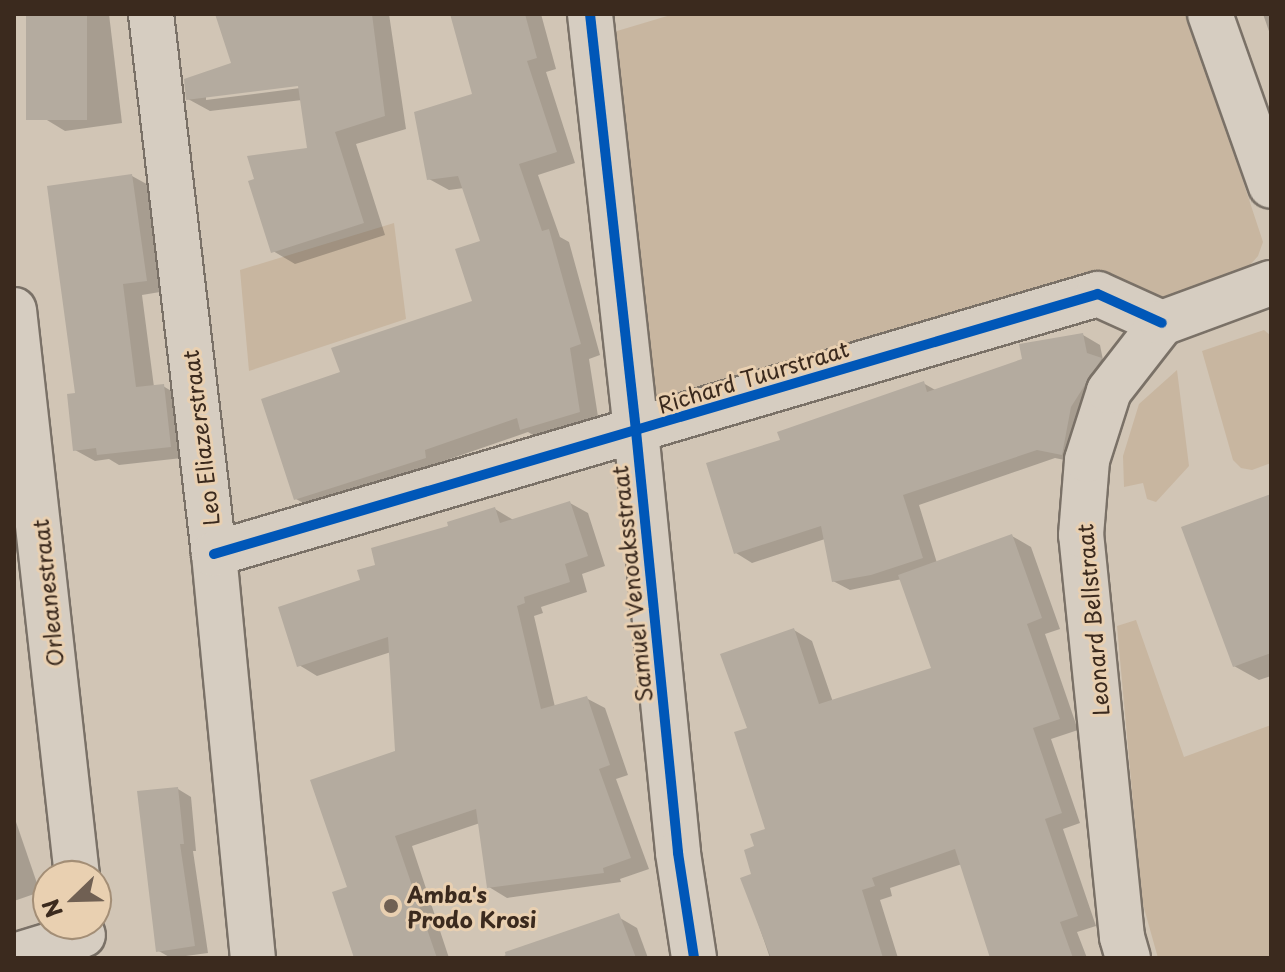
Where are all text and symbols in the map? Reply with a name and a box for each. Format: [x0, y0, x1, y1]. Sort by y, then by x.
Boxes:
street label: Richard Tuurstraat [653, 334, 853, 418]
street label: Leo Eliazerstraat [176, 348, 224, 528]
street label: Samuel Venoaksstraat [605, 464, 657, 704]
street label: Orleanestraat [26, 518, 68, 668]
street label: Leonard Bellstraat [1070, 521, 1114, 719]
north arrow [32, 860, 112, 940]
place label: Amba's Prodo Krosi [407, 880, 537, 932]
text: N [33, 894, 70, 923]
marker: Amba's Prodo Krosi [382, 897, 400, 915]

